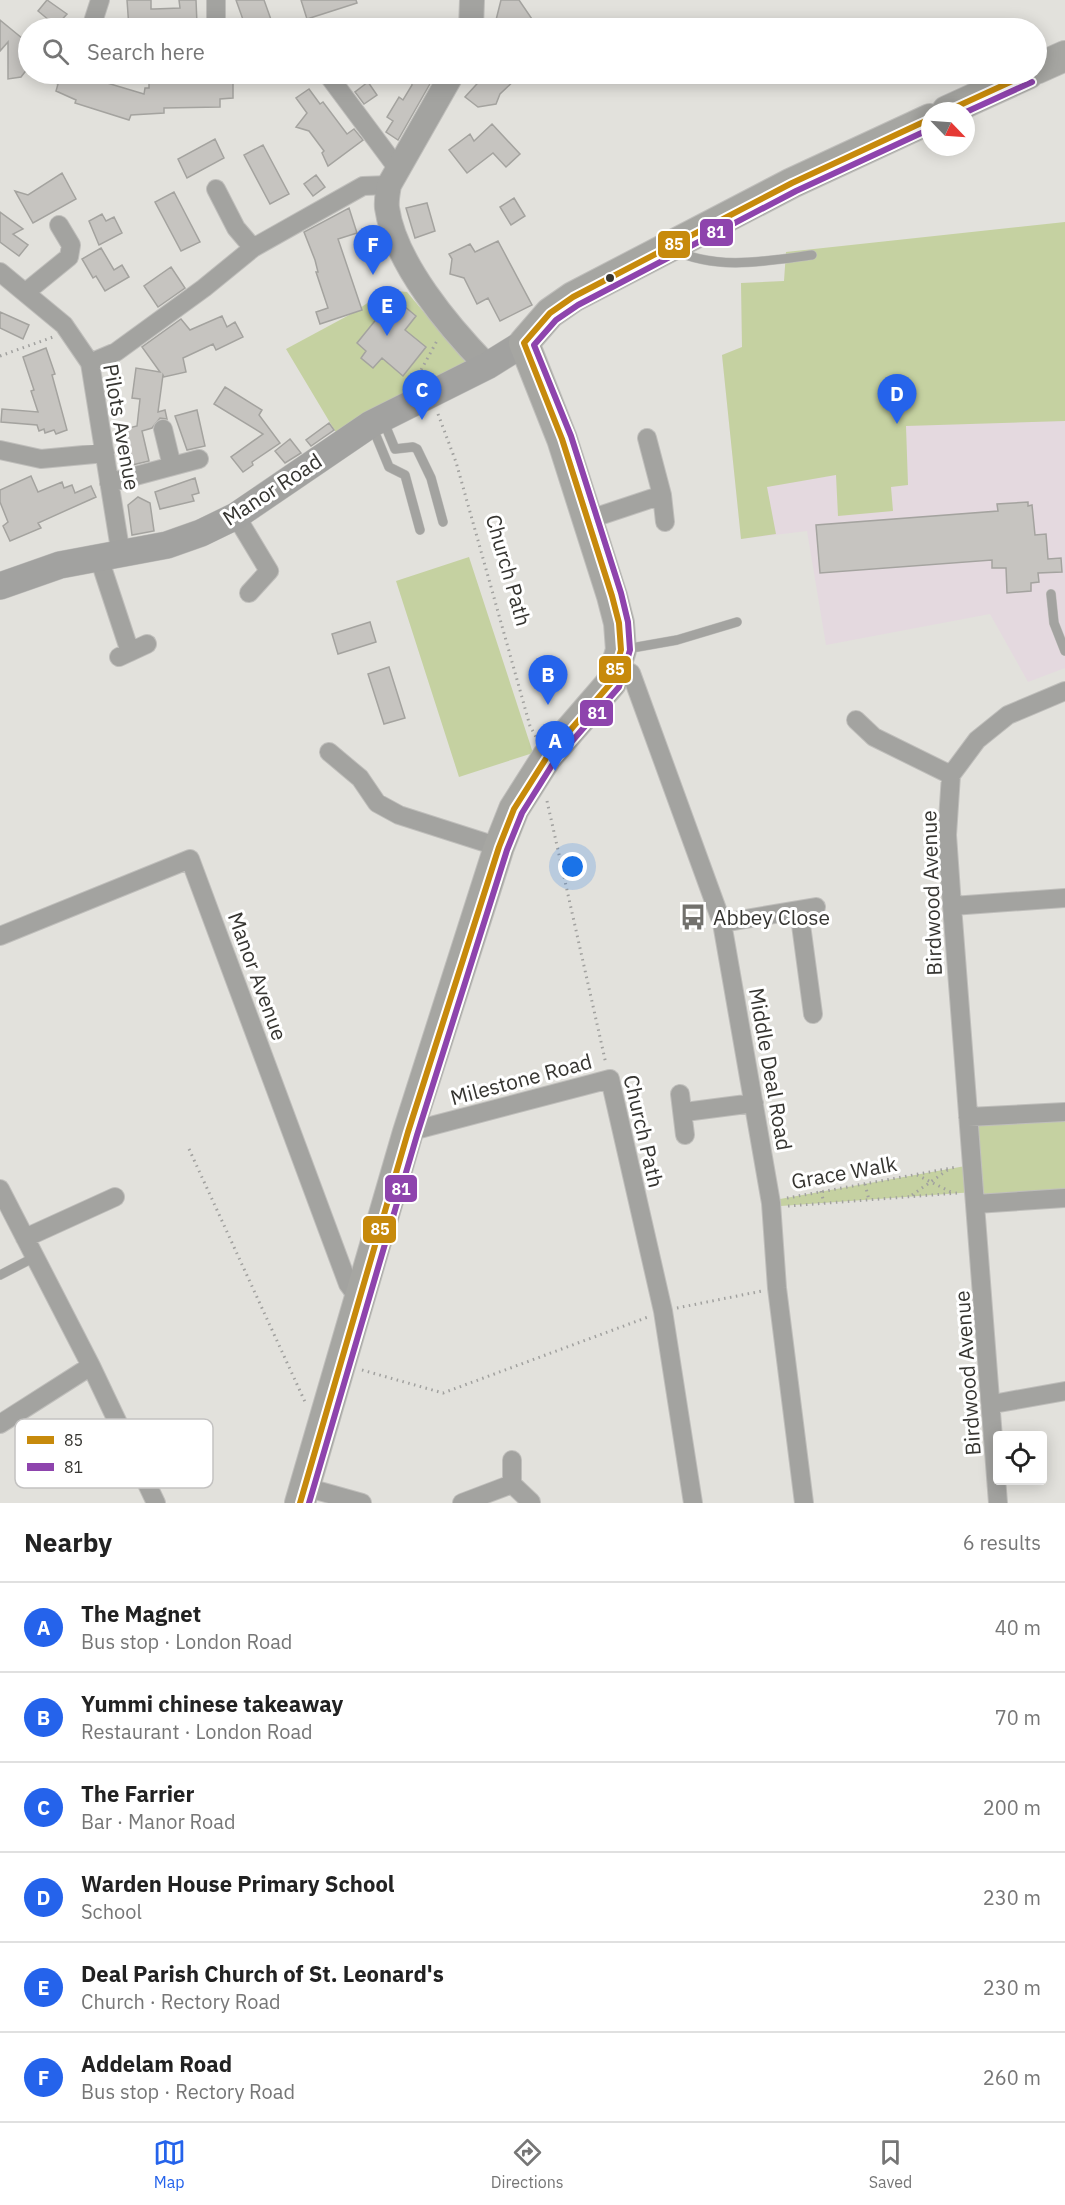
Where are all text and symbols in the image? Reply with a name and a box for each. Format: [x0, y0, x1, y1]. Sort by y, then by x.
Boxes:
search box [18, 18, 1047, 84]
icon: search [39, 35, 72, 68]
text: Search here [87, 37, 205, 66]
north arrow [921, 102, 975, 156]
line badge: 81 [699, 218, 734, 247]
text: 81 [706, 222, 726, 242]
pin: F [354, 226, 392, 275]
line badge: 85 [657, 230, 691, 259]
text: 85 [664, 234, 684, 254]
unlabelled marker [604, 272, 616, 284]
pin: E [368, 286, 406, 336]
street label: Pilots Avenue [97, 361, 147, 493]
pin: C [402, 370, 442, 420]
pin: D [878, 374, 916, 424]
street label: Manor Road [217, 447, 327, 531]
street label: Church Path [480, 511, 538, 629]
line badge: 85 [598, 655, 632, 684]
pin: B [528, 656, 568, 705]
text: 85 [605, 659, 625, 679]
line badge: 81 [579, 699, 614, 727]
text: 81 [587, 703, 607, 723]
pin: A [536, 722, 574, 771]
street label: Birdwood Avenue [914, 810, 948, 976]
your location [558, 852, 587, 881]
bus stop icon: Abbey Close [678, 902, 708, 932]
place label: Abbey Close [713, 903, 830, 931]
street label: Manor Avenue [222, 908, 294, 1044]
street label: Middle Deal Road [743, 985, 799, 1153]
street label: Milestone Road [447, 1047, 595, 1111]
street label: Church Path [617, 1072, 671, 1190]
street label: Grace Walk [789, 1149, 899, 1195]
line badge: 81 [384, 1174, 418, 1203]
text: 81 [391, 1179, 411, 1199]
line badge: 85 [362, 1215, 397, 1244]
text: 85 [370, 1219, 390, 1239]
street label: Birdwood Avenue [947, 1289, 987, 1457]
legend [15, 1419, 213, 1488]
text: 85 [64, 1430, 83, 1450]
map controls [993, 1431, 1047, 1485]
button: locate [993, 1431, 1047, 1485]
text: 81 [64, 1457, 83, 1477]
text: Nearby [24, 1525, 112, 1559]
text: 6 results [963, 1529, 1041, 1556]
text: The Magnet [81, 1599, 201, 1628]
text: A [37, 1614, 50, 1641]
text: 40 m [995, 1614, 1041, 1641]
text: Bus stop · London Road [81, 1628, 292, 1655]
text: Yummi chinese takeaway [81, 1689, 343, 1718]
text: B [37, 1704, 50, 1731]
text: 70 m [995, 1704, 1041, 1731]
text: Restaurant · London Road [81, 1718, 313, 1745]
text: The Farrier [81, 1779, 194, 1808]
text: C [37, 1794, 50, 1821]
text: 200 m [983, 1794, 1041, 1821]
text: Bar · Manor Road [81, 1808, 236, 1835]
text: Warden House Primary School [81, 1869, 394, 1898]
text: D [37, 1884, 50, 1911]
text: 230 m [983, 1884, 1041, 1911]
text: School [81, 1898, 142, 1925]
text: Deal Parish Church of St. Leonard's [81, 1959, 444, 1988]
text: E [37, 1974, 50, 2001]
text: 230 m [983, 1974, 1041, 2001]
text: Church · Rectory Road [81, 1988, 281, 2015]
text: Addelam Road [81, 2049, 232, 2078]
text: F [38, 2064, 49, 2091]
text: 260 m [983, 2064, 1041, 2091]
text: Bus stop · Rectory Road [81, 2078, 295, 2105]
tab: Map [153, 2136, 186, 2192]
tab: Directions [491, 2136, 564, 2192]
tab: Saved [869, 2136, 912, 2192]

